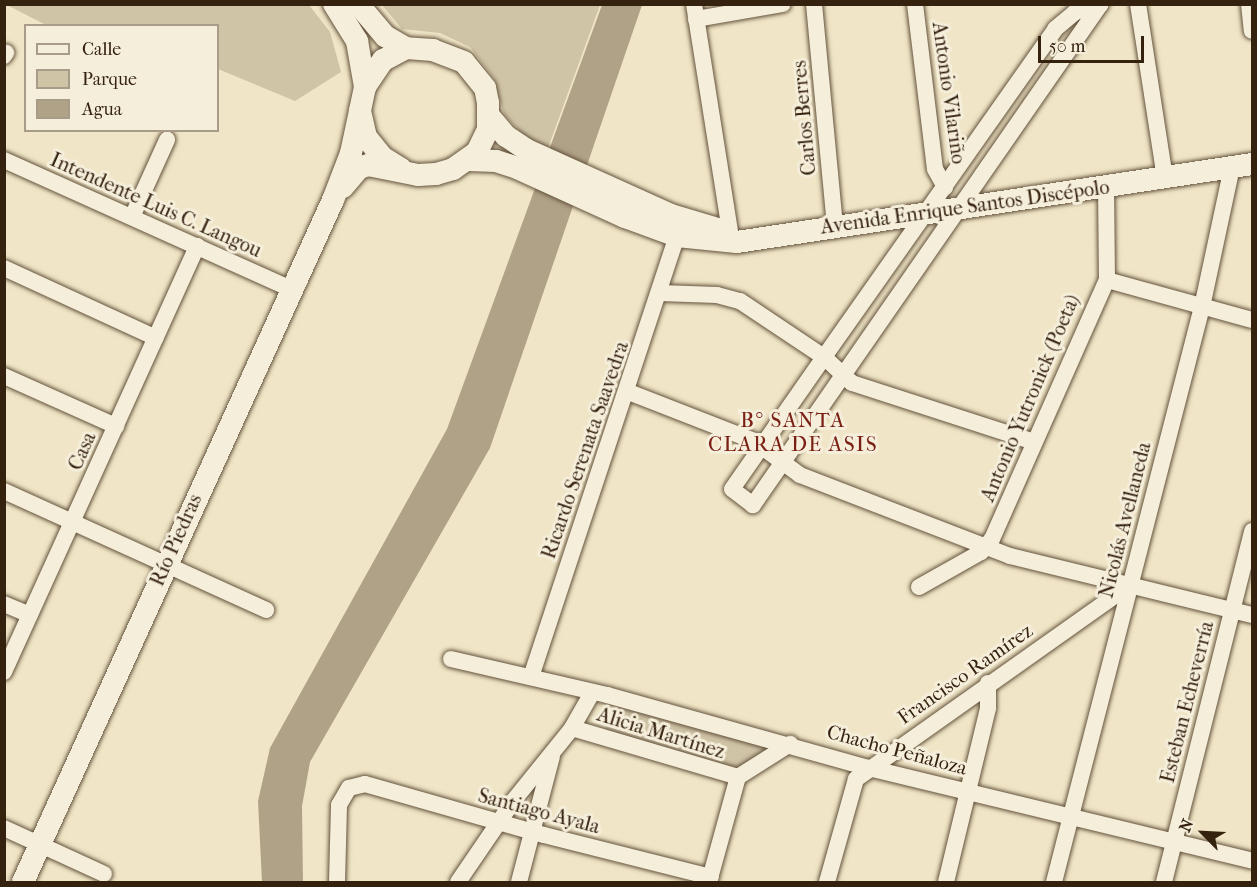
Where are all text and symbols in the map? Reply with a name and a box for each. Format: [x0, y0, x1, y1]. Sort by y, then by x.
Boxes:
street label: Antonio Vilariño [927, 20, 971, 166]
legend [24, 24, 219, 132]
scale bar [1041, 24, 1148, 62]
text: 50 m [1049, 36, 1085, 57]
text: Calle [82, 39, 121, 60]
street label: Carlos Berres [787, 59, 821, 177]
text: Parque [82, 69, 137, 90]
text: Agua [82, 99, 122, 120]
street label: Intendente Luis C. Langou [47, 148, 265, 262]
street label: Avenida Enrique Santos Discépolo [819, 175, 1111, 239]
street label: Antonio Yutronick (Poeta) [975, 291, 1085, 505]
street label: Ricardo Serenata Saavedra [536, 338, 634, 562]
district label: B° SANTA CLARA DE ASIS [708, 407, 878, 457]
street label: Casa [63, 428, 101, 474]
street label: Nicolás Avellaneda [1094, 440, 1156, 600]
street label: Río Piedras [145, 490, 207, 590]
street label: Francisco Ramírez [893, 619, 1037, 729]
street label: Esteban Echeverría [1155, 619, 1219, 785]
street label: Alicia Martínez [594, 702, 728, 764]
street label: Chacho Peñaloza [824, 720, 970, 780]
street label: Santiago Ayala [476, 783, 602, 839]
north arrow [1173, 803, 1233, 863]
text: N [1175, 816, 1197, 835]

